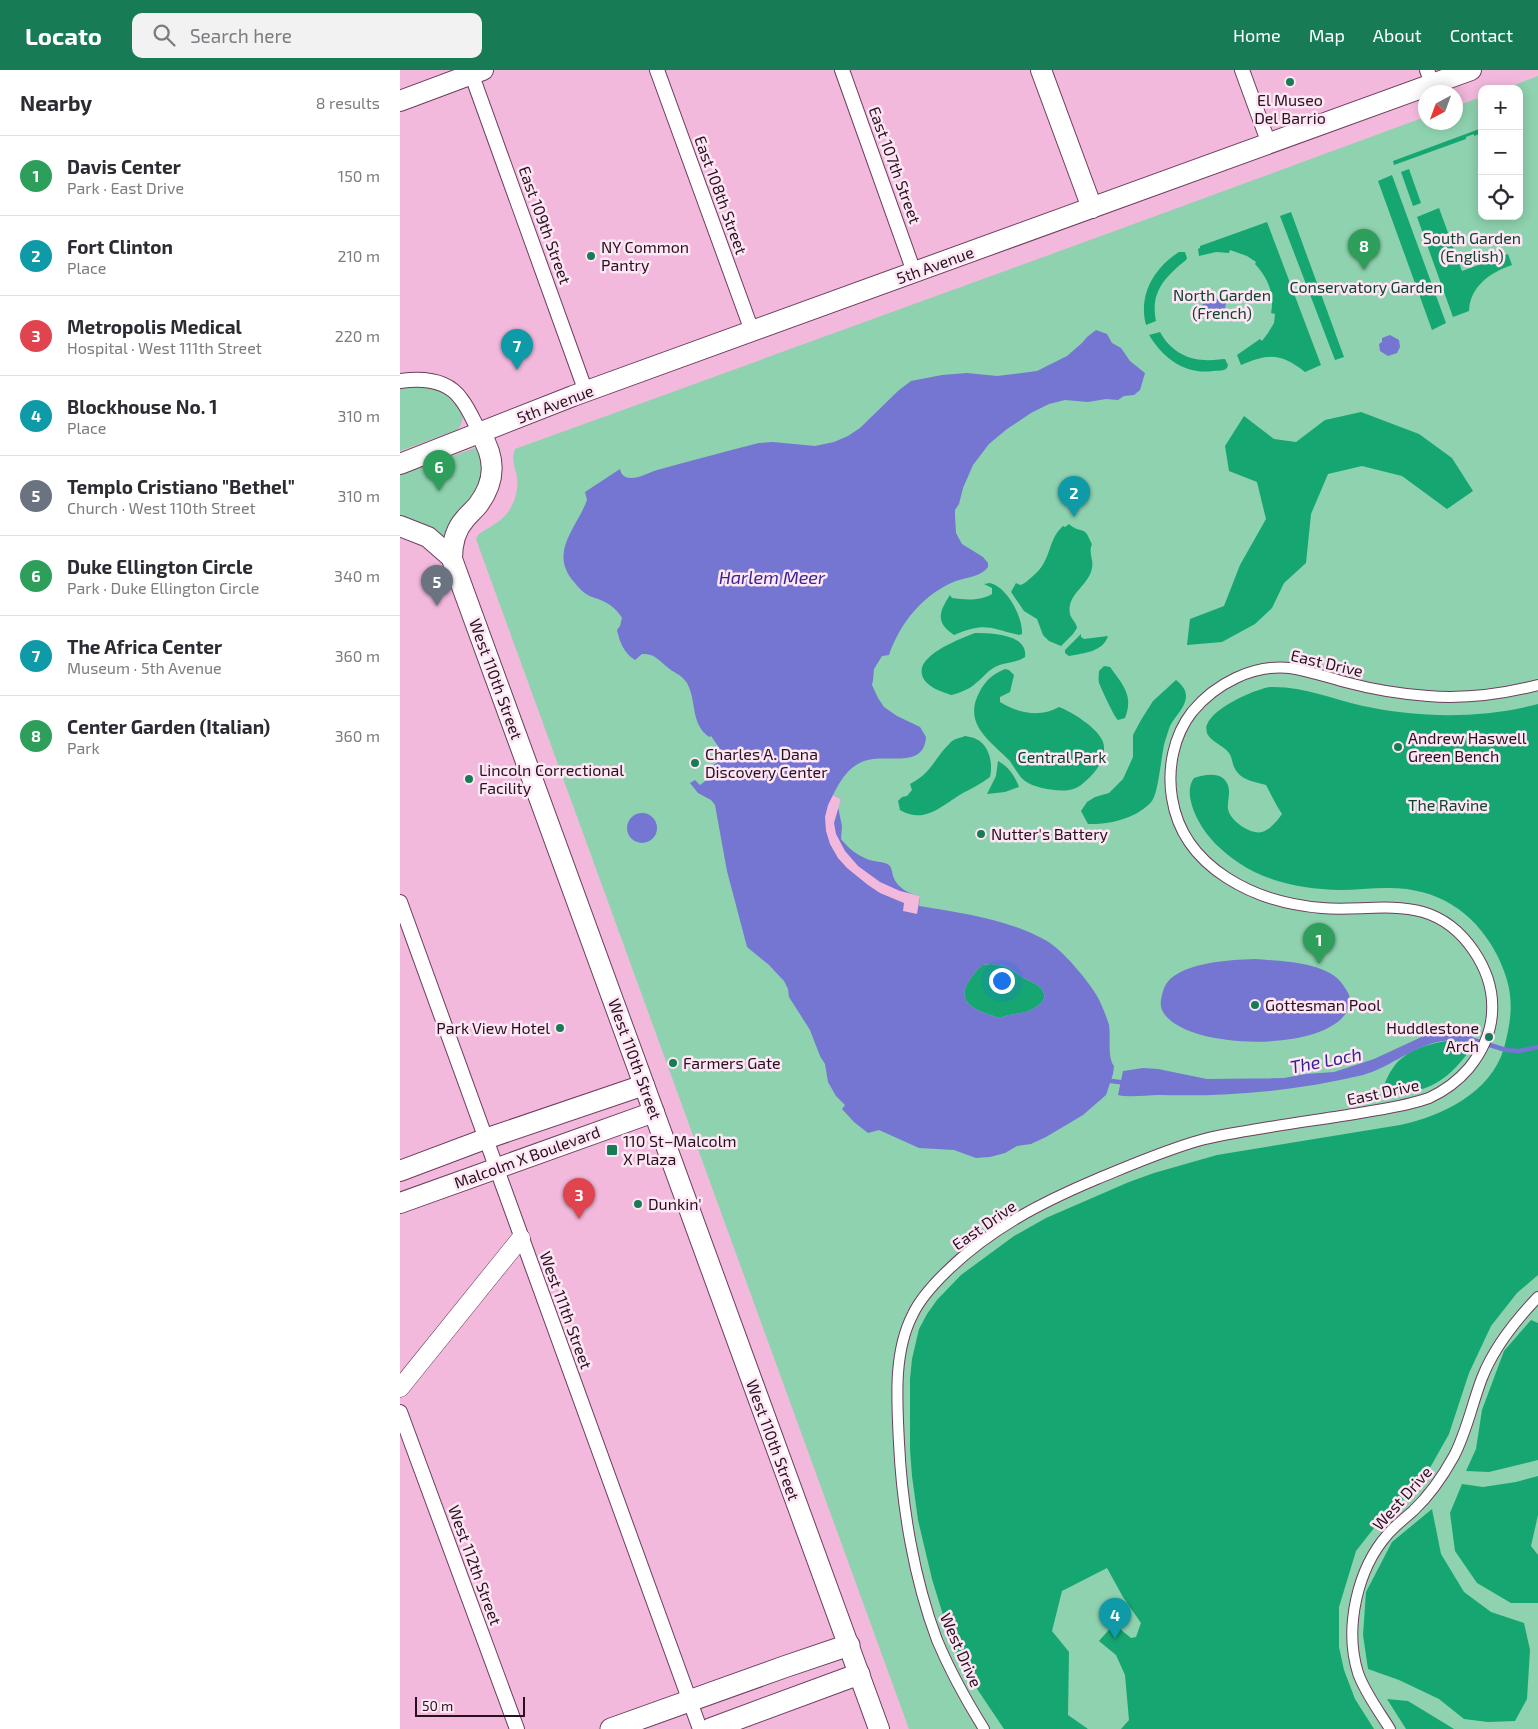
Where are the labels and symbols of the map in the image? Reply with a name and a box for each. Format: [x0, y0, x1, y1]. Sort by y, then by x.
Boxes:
marker: El Museo Del Barrio [1284, 76, 1296, 88]
north arrow [1418, 85, 1463, 130]
place label: El Museo Del Barrio [1254, 90, 1326, 127]
street label: East 107th Street [865, 104, 925, 226]
street label: East 108th Street [691, 133, 752, 257]
street label: East 109th Street [515, 163, 576, 286]
park label: South Garden (English) [1423, 228, 1521, 265]
pin: 8 [1348, 229, 1380, 270]
place label: NY Common Pantry [601, 237, 689, 274]
street label: 5th Avenue [894, 242, 976, 287]
marker: NY Common Pantry [585, 250, 597, 262]
park label: Conservatory Garden [1289, 277, 1443, 296]
park label: North Garden (French) [1173, 285, 1271, 322]
pin: 7 [501, 329, 533, 370]
street label: 5th Avenue [514, 380, 596, 427]
pin: 6 [423, 450, 455, 491]
pin: 2 [1058, 476, 1090, 517]
pin: 5 [421, 565, 453, 606]
water label: Harlem Meer [719, 566, 826, 588]
street label: West 110th Street [466, 616, 527, 742]
street label: East Drive [1289, 645, 1365, 680]
place label: Andrew Haswell Green Bench [1408, 728, 1527, 765]
marker: Andrew Haswell Green Bench [1392, 741, 1404, 753]
place label: Charles A. Dana Discovery Center [705, 744, 828, 781]
park label: Central Park [1018, 747, 1106, 766]
marker: Charles A. Dana Discovery Center [689, 757, 701, 769]
place label: Lincoln Correctional Facility [479, 760, 624, 797]
marker: Lincoln Correctional Facility [463, 773, 475, 785]
park label: The Ravine [1408, 795, 1488, 814]
place label: Nutter's Battery [991, 824, 1109, 843]
marker: Nutter's Battery [975, 828, 987, 840]
pin: 1 [1303, 923, 1335, 964]
your location [989, 968, 1015, 994]
place label: Gottesman Pool [1265, 995, 1381, 1014]
street label: West 110th Street [605, 996, 666, 1122]
marker: Gottesman Pool [1249, 999, 1261, 1011]
place label: Park View Hotel [436, 1018, 550, 1037]
place label: Huddlestone Arch [1386, 1018, 1479, 1055]
marker: Park View Hotel [554, 1022, 566, 1034]
marker: Huddlestone Arch [1483, 1031, 1495, 1043]
water label: The Loch [1288, 1042, 1364, 1078]
place label: Farmers Gate [683, 1053, 781, 1072]
marker: Farmers Gate [667, 1057, 679, 1069]
street label: East Drive [1345, 1075, 1421, 1108]
street label: Malcolm X Boulevard [451, 1121, 602, 1192]
place label: 110 St–Malcolm X Plaza [623, 1131, 736, 1168]
marker: 110 St–Malcolm X Plaza [605, 1143, 619, 1157]
pin: 3 [563, 1178, 595, 1219]
place label: Dunkin' [648, 1194, 702, 1213]
street label: East Drive [948, 1196, 1019, 1253]
marker: Dunkin' [632, 1198, 644, 1210]
street label: West 111th Street [536, 1248, 597, 1371]
street label: West 110th Street [743, 1377, 804, 1503]
street label: West Drive [1368, 1462, 1435, 1533]
street label: West 112th Street [445, 1502, 506, 1627]
pin: 4 [1099, 1598, 1131, 1639]
street label: West Drive [937, 1610, 986, 1690]
scale bar [415, 1694, 525, 1717]

